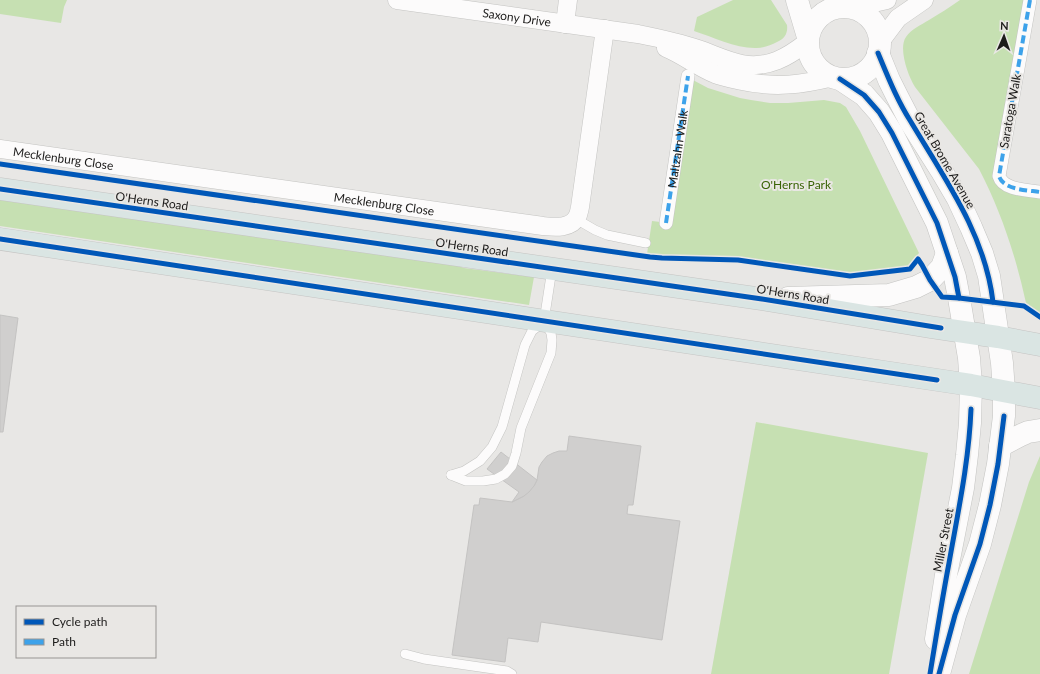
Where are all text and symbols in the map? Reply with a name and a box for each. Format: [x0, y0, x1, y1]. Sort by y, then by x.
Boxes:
street label: Saxony Drive [482, 5, 552, 29]
north arrow [984, 16, 1024, 56]
text: N [1000, 19, 1009, 32]
street label: Saratoga Walk [996, 72, 1024, 149]
street label: Maltzahn Walk [664, 108, 690, 189]
street label: Great Brome Avenue [911, 109, 979, 211]
street label: Mecklenburg Close [12, 143, 115, 173]
park label: O'Herns Park [761, 177, 832, 192]
street label: O'Herns Road [115, 188, 189, 214]
street label: Mecklenburg Close [333, 189, 435, 218]
street label: O'Herns Road [435, 234, 509, 260]
street label: O'Herns Road [756, 281, 830, 307]
street label: Miller Street [929, 506, 957, 573]
legend [16, 606, 156, 658]
text: Cycle path [52, 614, 107, 629]
text: Path [52, 634, 76, 649]

